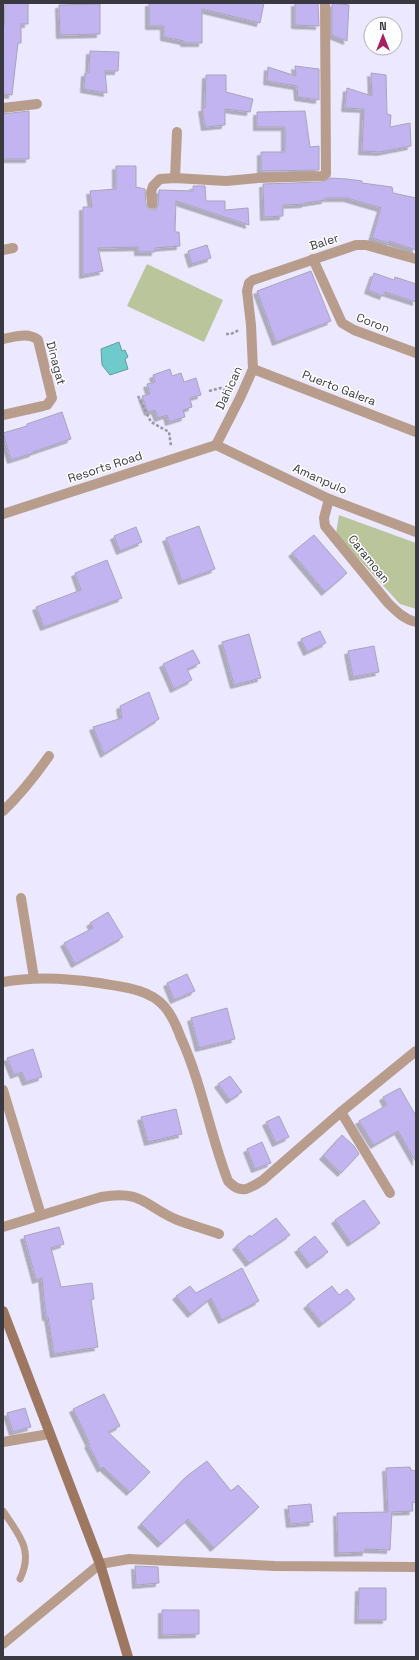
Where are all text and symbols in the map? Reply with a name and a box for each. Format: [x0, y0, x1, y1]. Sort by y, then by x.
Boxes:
north arrow [363, 16, 403, 56]
text: N [379, 19, 387, 33]
street label: Baler [308, 230, 341, 254]
street label: Coron [354, 309, 392, 337]
street label: Dinagat [42, 339, 70, 387]
street label: Dahican [212, 364, 246, 412]
street label: Puerto Galera [300, 367, 378, 409]
street label: Resorts Road [66, 447, 144, 487]
street label: Amanpulo [290, 460, 350, 498]
street label: Caramoan [345, 531, 393, 587]

